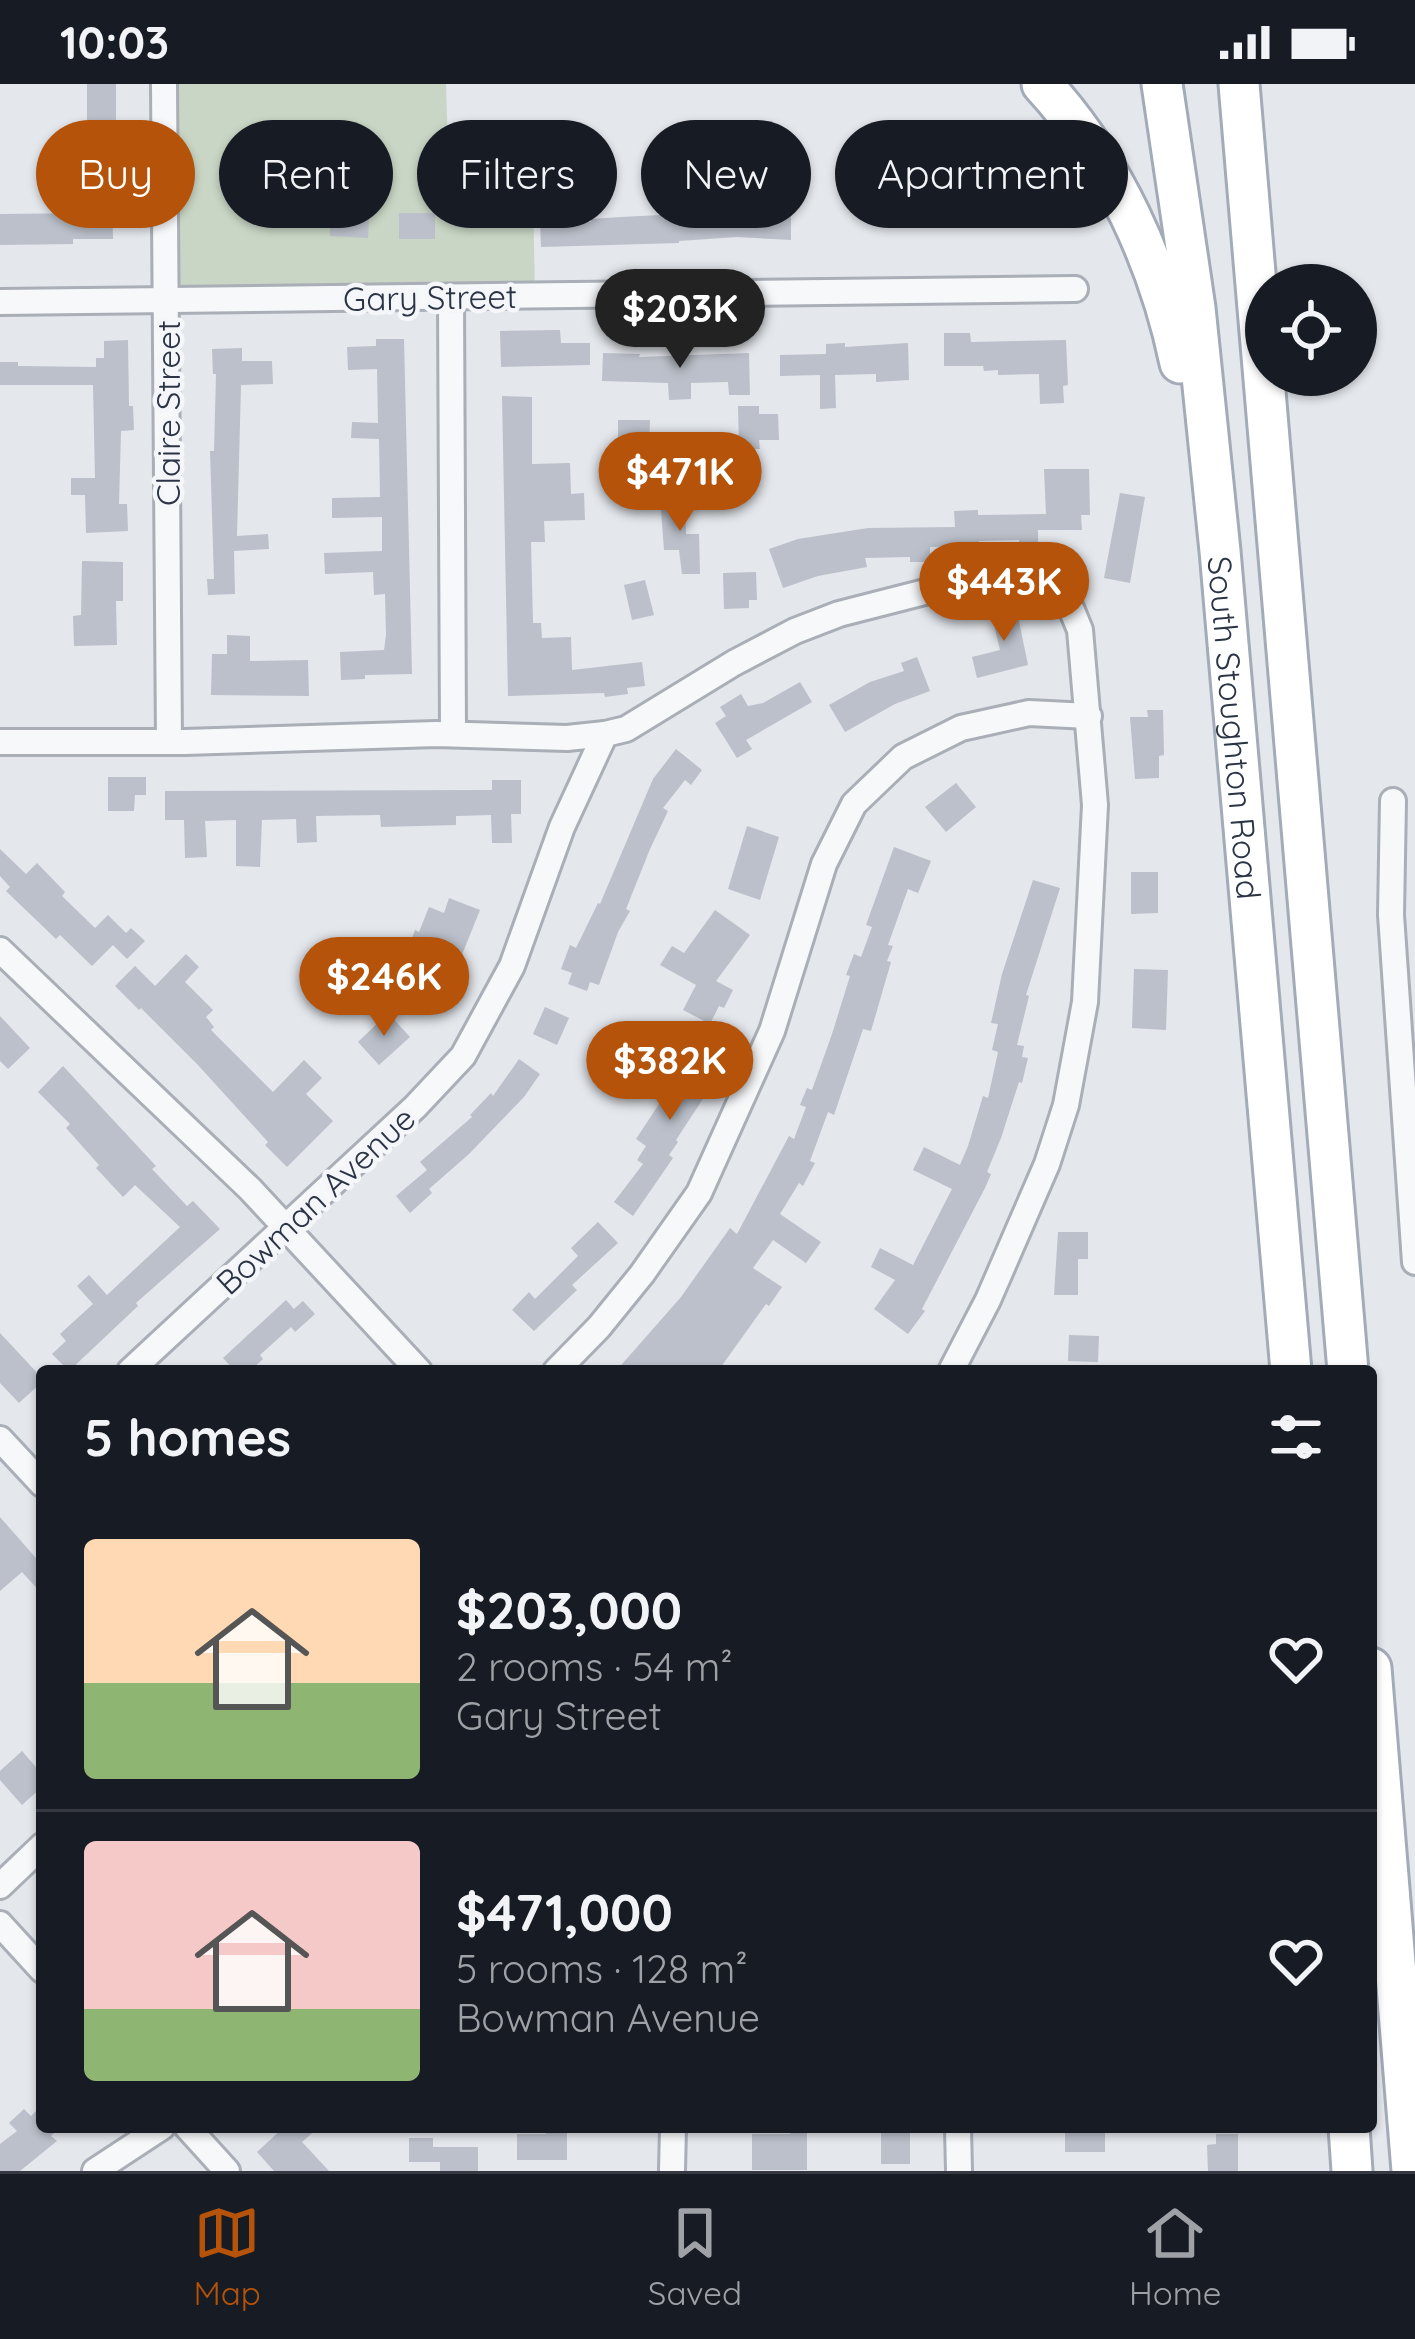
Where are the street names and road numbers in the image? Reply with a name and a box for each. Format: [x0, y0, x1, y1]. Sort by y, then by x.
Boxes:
street label: Gary Street [343, 275, 517, 319]
street label: Claire Street [147, 320, 188, 506]
street label: South Stoughton Road [1200, 554, 1271, 901]
street label: Bowman Avenue [207, 1097, 423, 1303]

